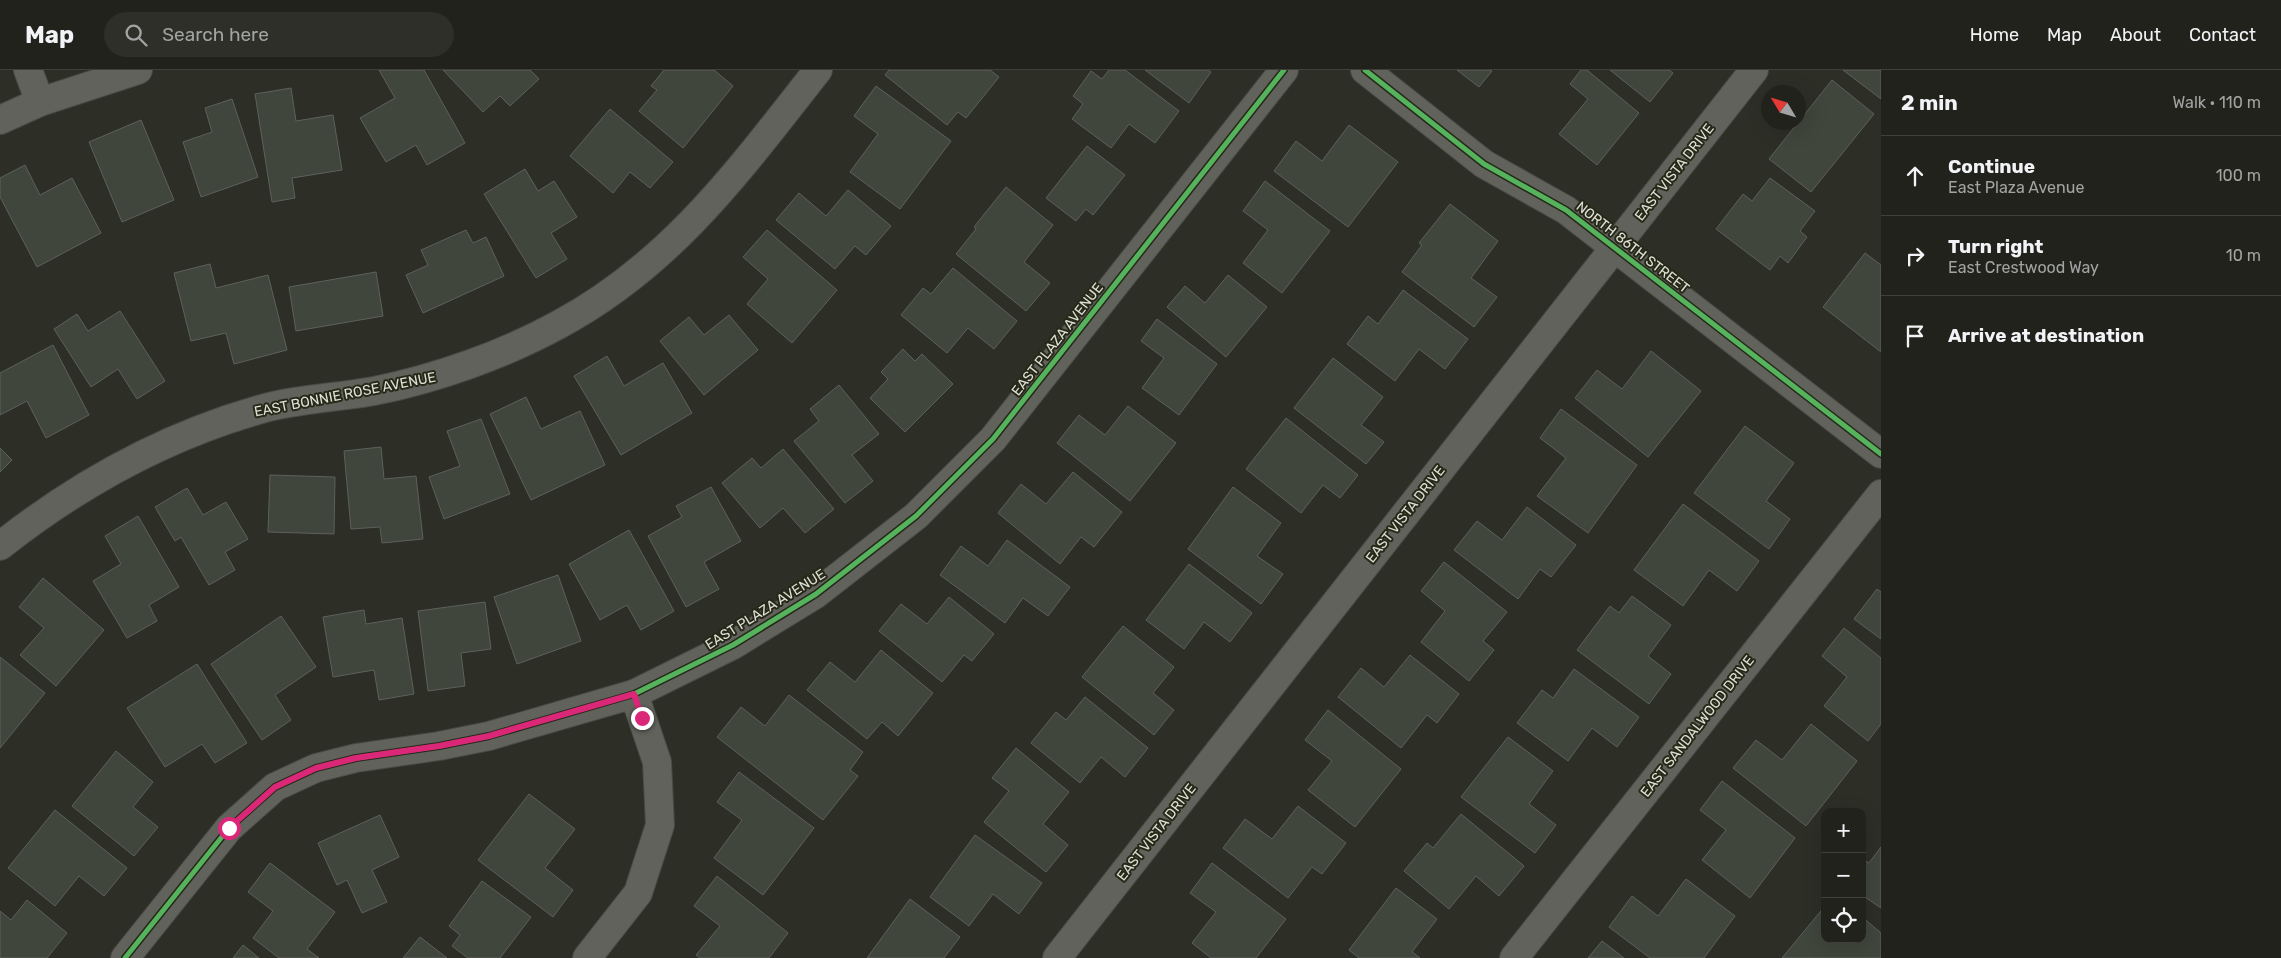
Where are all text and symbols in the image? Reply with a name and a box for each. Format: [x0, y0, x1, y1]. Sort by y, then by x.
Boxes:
search box [104, 12, 454, 57]
text: Map [25, 21, 74, 49]
icon: search [122, 21, 150, 49]
text: Search here [162, 23, 269, 46]
text: Home [1970, 24, 2019, 46]
text: Map [2047, 24, 2082, 46]
text: About [2110, 24, 2161, 46]
text: Contact [2189, 24, 2256, 46]
north arrow [1761, 85, 1806, 130]
text: 2 min [1901, 90, 1958, 115]
text: Walk · 110 m [2173, 93, 2261, 112]
street label: EAST VISTA DRIVE [1631, 120, 1718, 224]
text: Continue [1948, 155, 2035, 178]
icon: ahead [1901, 162, 1929, 190]
text: 100 m [2216, 166, 2261, 185]
text: East Plaza Avenue [1948, 178, 2084, 197]
street label: NORTH 86TH STREET [1573, 198, 1693, 297]
text: Turn right [1948, 235, 2043, 258]
icon: right [1901, 242, 1929, 270]
text: 10 m [2226, 246, 2261, 265]
text: East Crestwood Way [1948, 258, 2099, 277]
street label: EAST PLAZA AVENUE [1008, 279, 1107, 399]
icon: arrive [1901, 322, 1929, 350]
text: Arrive at destination [1948, 324, 2144, 347]
street label: EAST BONNIE ROSE AVENUE [253, 369, 437, 420]
street label: EAST VISTA DRIVE [1362, 462, 1449, 566]
street label: EAST PLAZA AVENUE [702, 565, 829, 653]
street label: EAST SANDALWOOD DRIVE [1637, 652, 1758, 800]
route end [631, 707, 654, 730]
street label: EAST VISTA DRIVE [1113, 780, 1200, 884]
map controls [1821, 808, 1866, 943]
button: + [1821, 808, 1866, 853]
route start [218, 817, 241, 840]
button: − [1821, 853, 1866, 898]
button: locate [1821, 898, 1866, 943]

